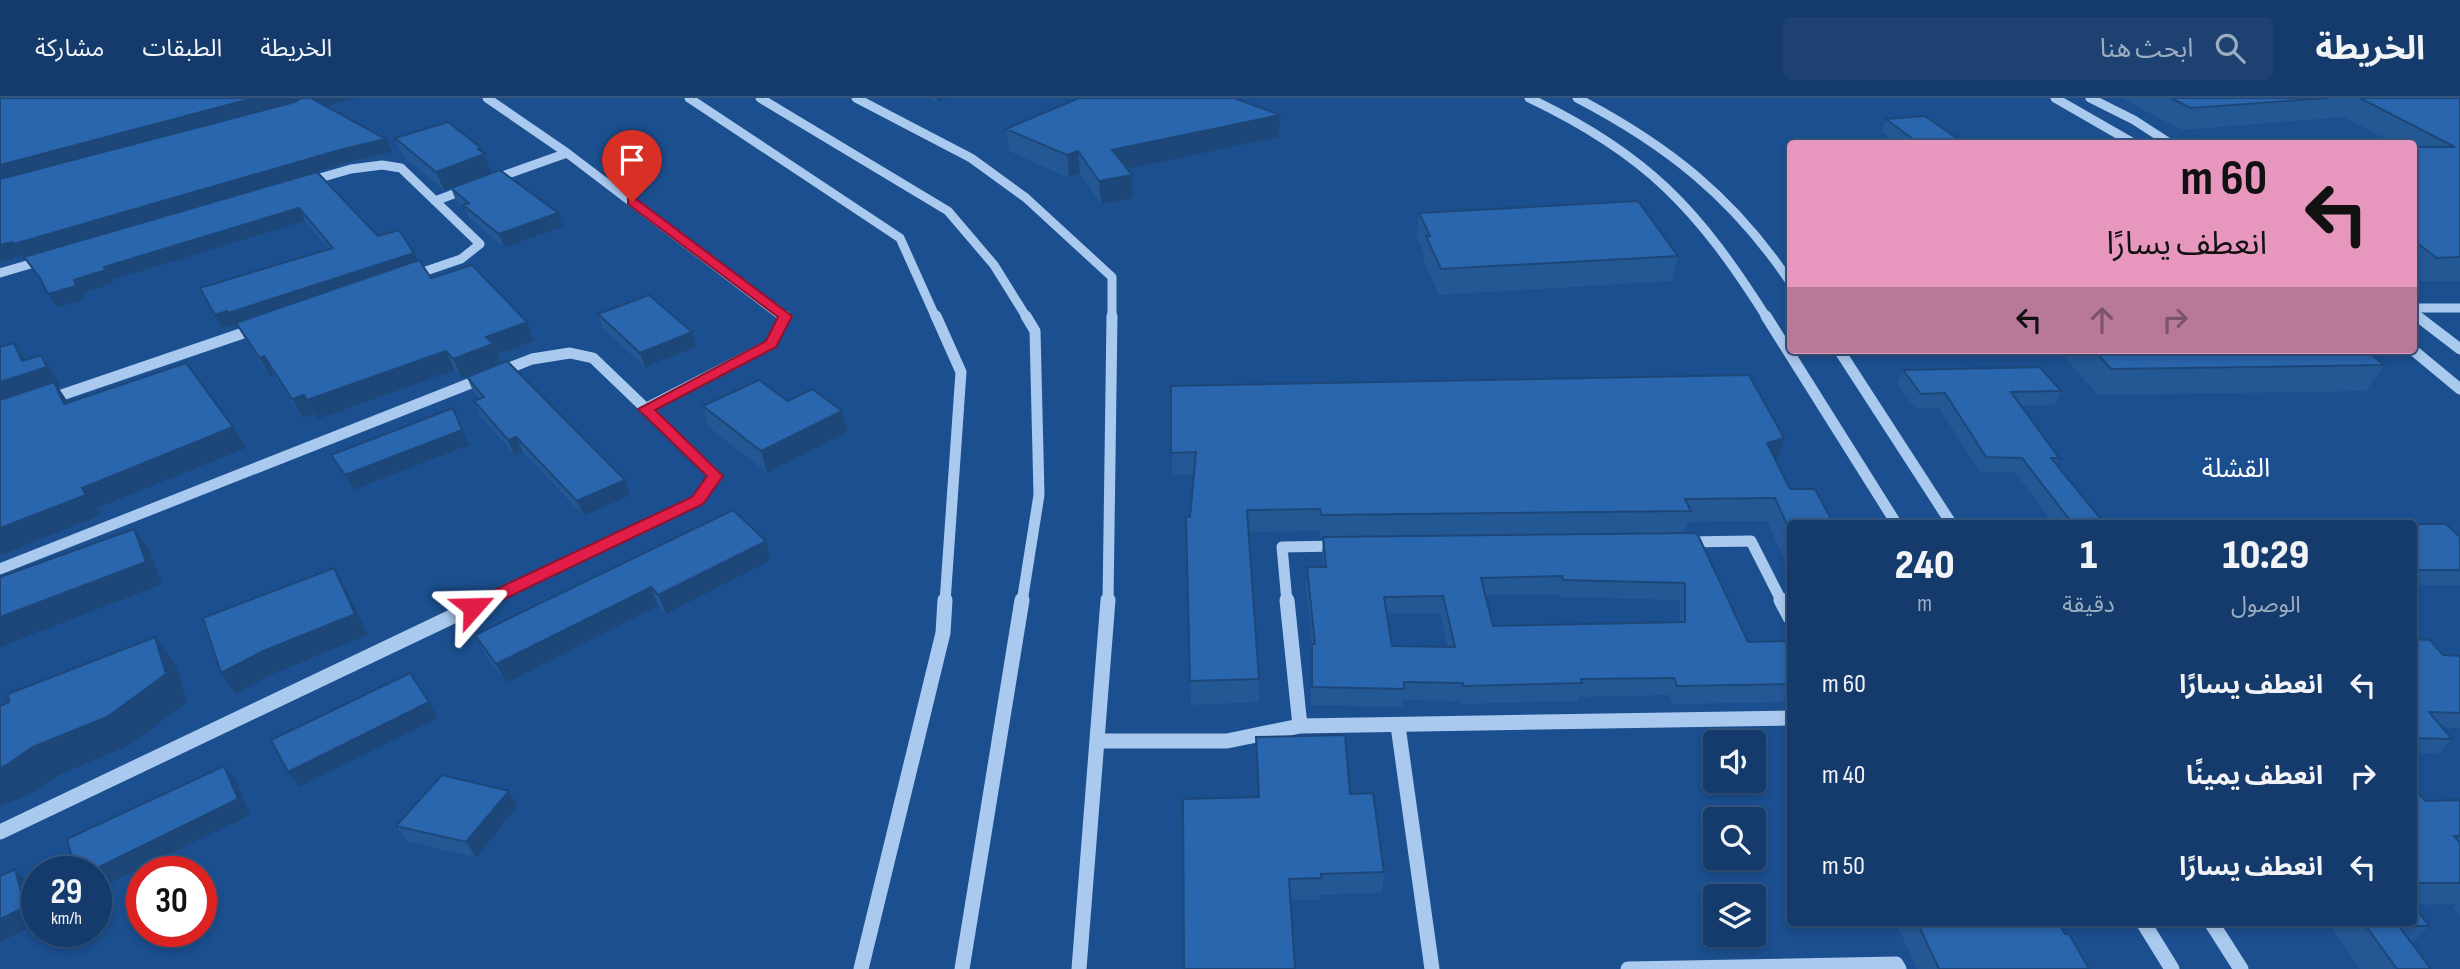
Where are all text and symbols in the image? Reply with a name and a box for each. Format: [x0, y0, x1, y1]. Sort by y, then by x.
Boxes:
search box [1783, 17, 2273, 80]
icon: search [2211, 29, 2249, 67]
text: الخريطة [2315, 29, 2425, 69]
text: مشاركة [35, 34, 104, 63]
text: الطبقات [142, 34, 222, 63]
text: الخريطة [260, 34, 332, 63]
text: ابحث هنا [2100, 34, 2193, 65]
pin [602, 130, 662, 202]
icon: arrive [613, 141, 651, 179]
text: 60 m [2180, 150, 2267, 209]
icon: left [2291, 168, 2382, 259]
text: انعطف يسارًا [2107, 225, 2267, 264]
icon: left [2010, 301, 2048, 339]
icon: ahead [2083, 301, 2121, 339]
icon: right [2156, 301, 2194, 339]
district label: القشلة [2202, 454, 2270, 485]
text: 1 [2080, 530, 2097, 581]
text: 10:29 [2223, 530, 2309, 581]
text: 240 [1895, 540, 1955, 591]
position arrow [436, 570, 510, 644]
text: m [1917, 590, 1932, 618]
text: دقيقة [2062, 591, 2115, 619]
text: الوصول [2231, 591, 2301, 619]
icon: left [2344, 666, 2382, 704]
text: 60 m [1822, 669, 1866, 700]
text: انعطف يسارًا [2179, 670, 2323, 701]
map controls [1703, 730, 1766, 947]
button: sound [1703, 730, 1766, 793]
icon: right [2344, 757, 2382, 795]
text: 40 m [1822, 760, 1865, 791]
text: انعطف يمينًا [2186, 761, 2323, 792]
button: search [1703, 807, 1766, 870]
icon: left [2344, 848, 2382, 886]
text: 50 m [1822, 851, 1865, 882]
text: انعطف يسارًا [2179, 852, 2323, 883]
speed limit sign: 30 [126, 856, 217, 947]
text: 29 [51, 871, 82, 914]
button: layers [1703, 884, 1766, 947]
text: km/h [51, 908, 82, 929]

